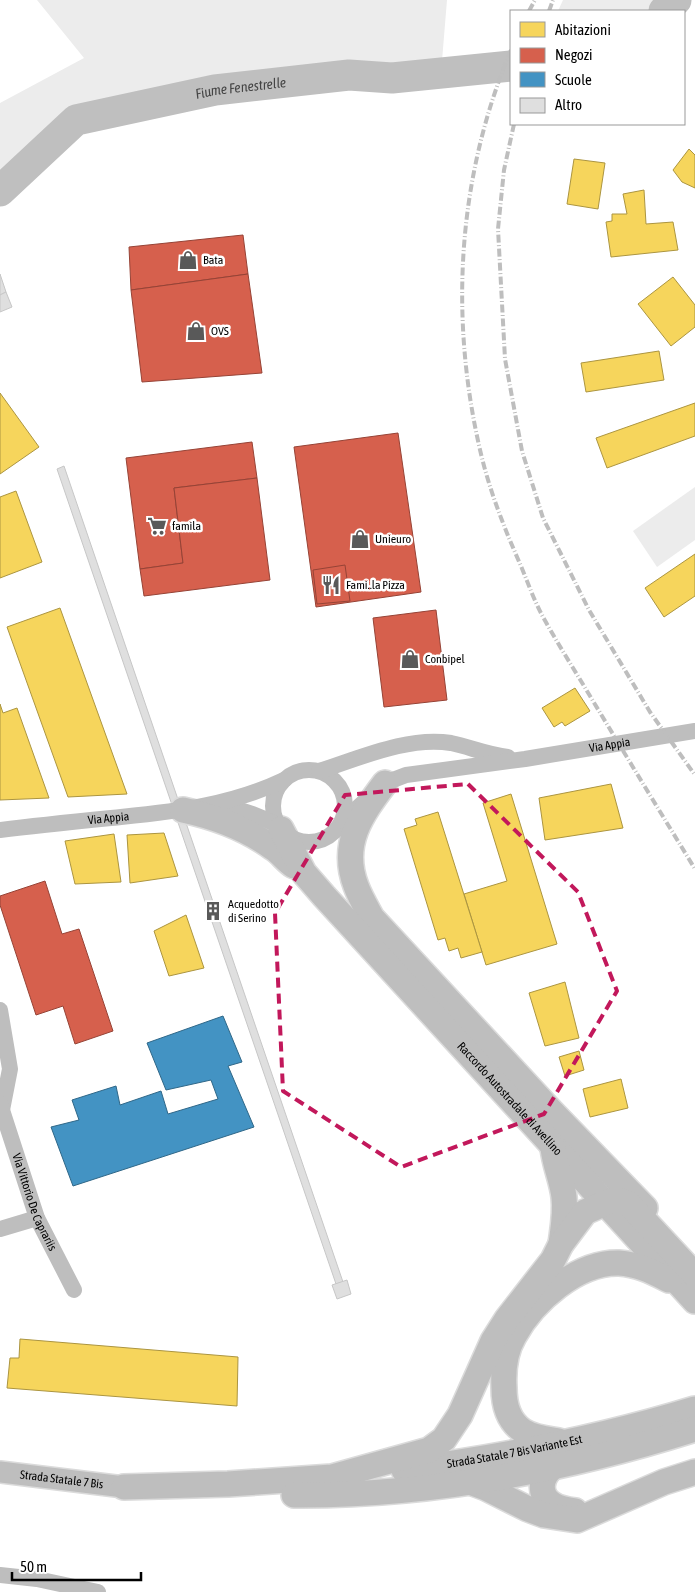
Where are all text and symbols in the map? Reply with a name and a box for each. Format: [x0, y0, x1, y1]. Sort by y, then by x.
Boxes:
legend [510, 10, 685, 125]
text: Abitazioni [555, 21, 611, 38]
text: Negozi [555, 46, 593, 63]
text: Scuole [555, 71, 592, 88]
water label: Fiume Fenestrelle [194, 74, 287, 102]
text: Altro [555, 96, 582, 113]
shop icon: Bata [177, 249, 199, 271]
place label: Bata [203, 253, 223, 267]
shop icon: OVS [185, 320, 207, 342]
place label: OVS [211, 324, 229, 338]
supermarket icon: famila [146, 515, 168, 537]
place label: famila [172, 519, 201, 533]
shop icon: Unieuro [349, 528, 371, 550]
place label: Unieuro [375, 532, 411, 546]
restaurant icon: Fami..la Pizza [320, 574, 342, 596]
place label: Fami..la Pizza [346, 578, 405, 592]
shop icon: Conbipel [399, 648, 421, 670]
place label: Conbipel [425, 652, 465, 666]
street label: Via Appia [588, 735, 631, 755]
street label: Via Appia [87, 809, 130, 827]
place label: Acquedotto di Serino [228, 897, 279, 925]
building icon: Acquedotto di Serino [202, 900, 224, 922]
street label: Raccordo Autostradale di Avellino [454, 1039, 565, 1158]
street label: Via Vittorio De Caprariis [9, 1152, 60, 1253]
street label: Strada Statale 7 Bis Variante Est [446, 1432, 584, 1471]
street label: Strada Statale 7 Bis [19, 1467, 104, 1491]
scale bar [12, 1550, 141, 1582]
text: 50 m [20, 1558, 47, 1575]

